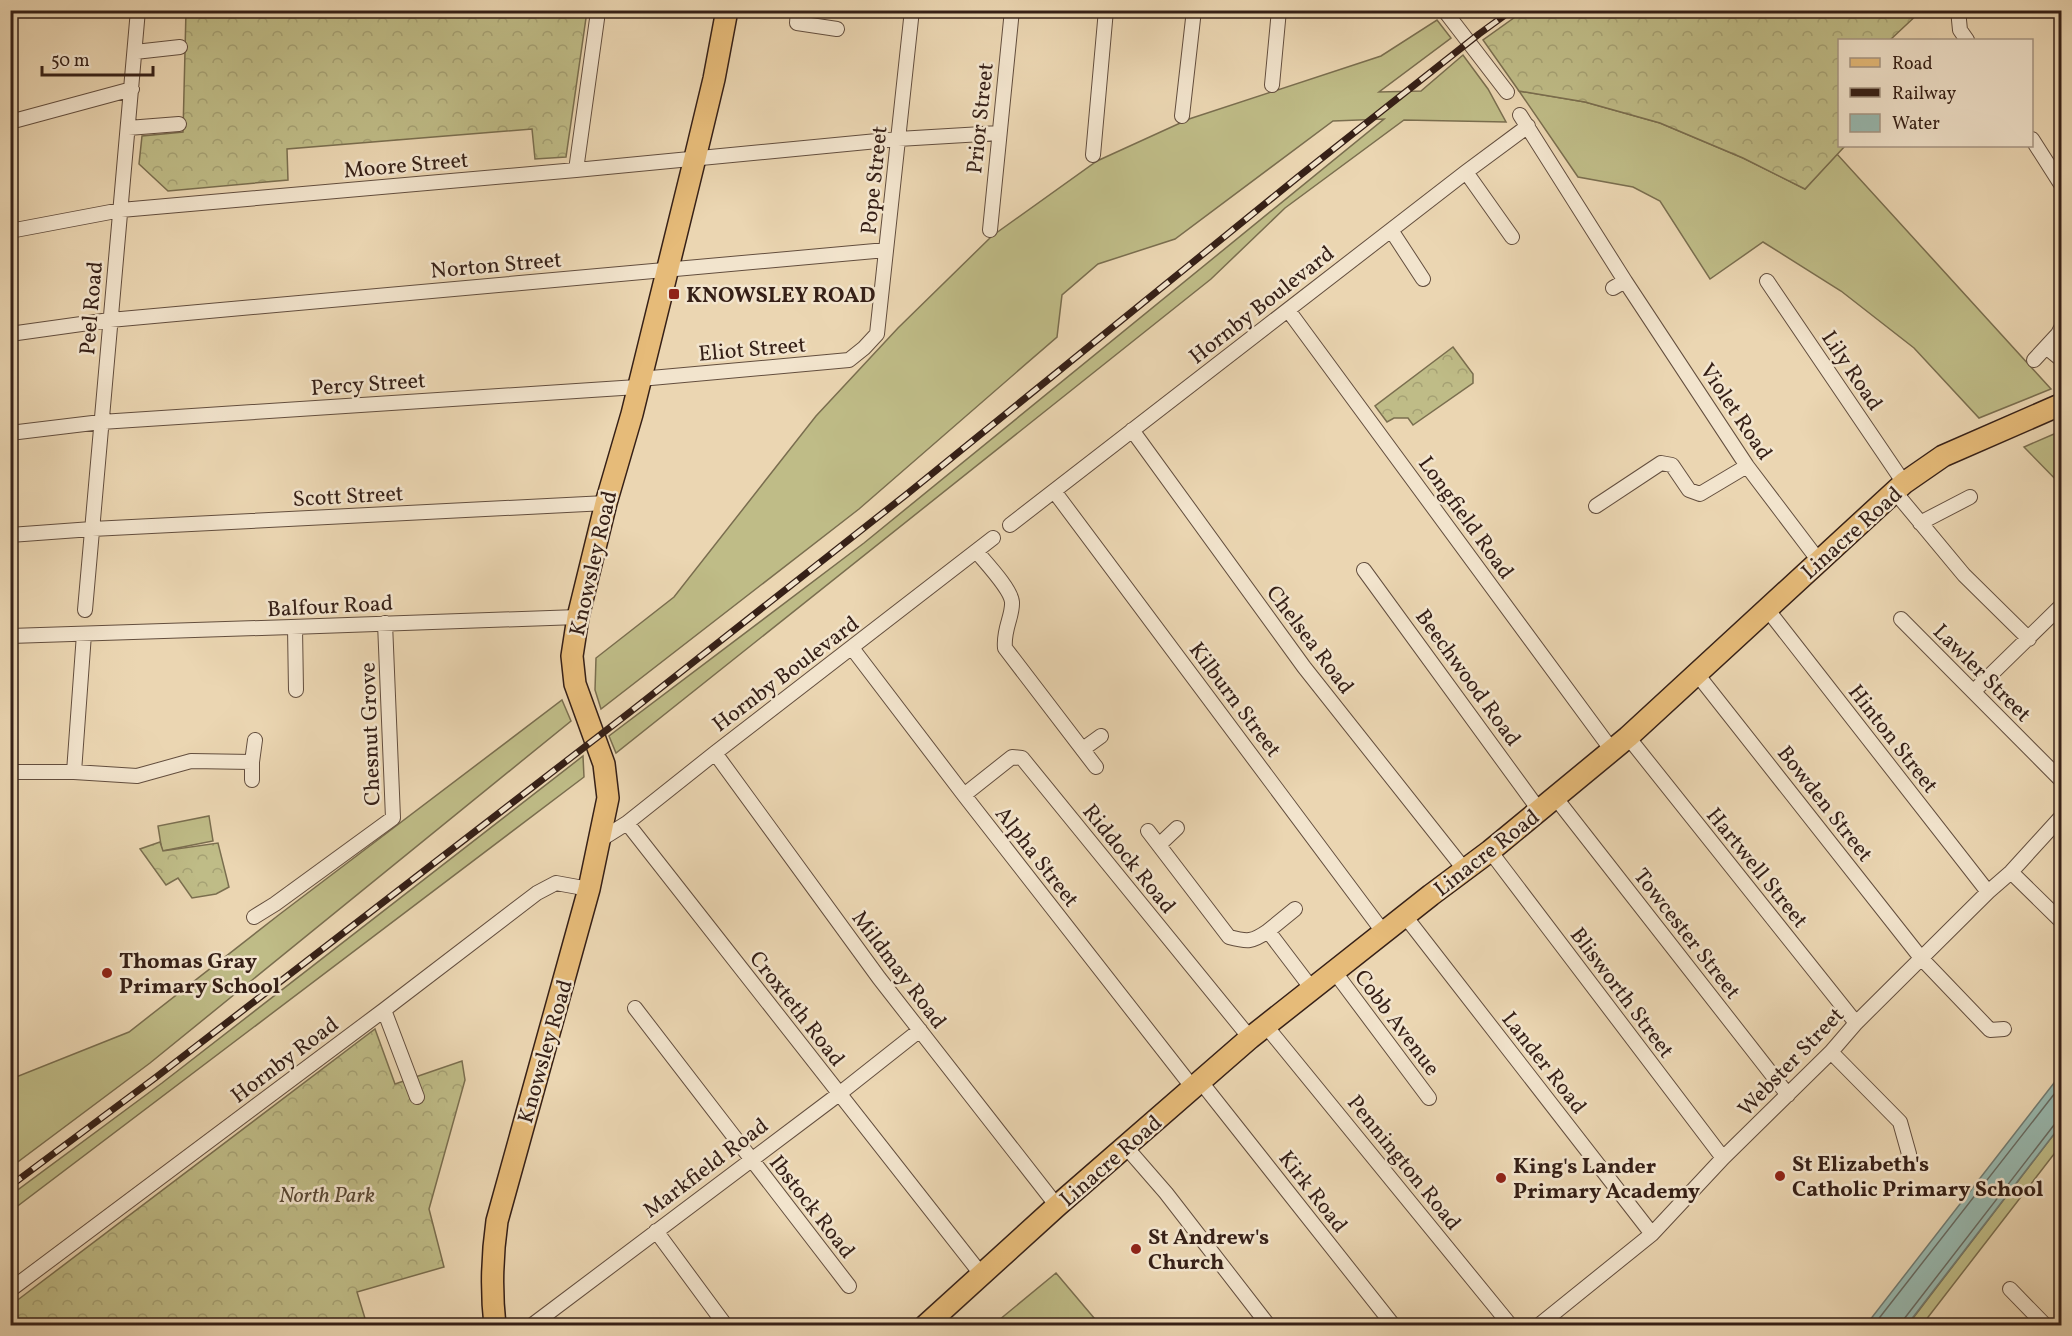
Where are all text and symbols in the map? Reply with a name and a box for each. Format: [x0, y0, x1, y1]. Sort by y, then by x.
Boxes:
scale bar [42, 39, 153, 77]
legend [1838, 39, 2033, 147]
text: 50 m [51, 49, 90, 74]
text: Road [1892, 52, 1933, 77]
street label: Prior Street [960, 61, 1003, 175]
text: Railway [1892, 82, 1956, 107]
text: Water [1892, 112, 1940, 137]
street label: Pope Street [854, 124, 897, 236]
street label: Moore Street [343, 146, 470, 187]
street label: Hornby Boulevard [1183, 239, 1342, 373]
street label: Norton Street [429, 245, 563, 288]
street label: Peel Road [73, 260, 112, 356]
place label: KNOWSLEY ROAD [686, 281, 876, 312]
marker: KNOWSLEY ROAD [667, 287, 681, 301]
street label: Lily Road [1813, 325, 1889, 418]
street label: Eliot Street [697, 330, 808, 371]
street label: Violet Road [1691, 358, 1779, 467]
street label: Percy Street [310, 366, 427, 405]
street label: Longfield Road [1410, 450, 1520, 587]
street label: Scott Street [292, 479, 405, 516]
street label: Linacre Road [1795, 480, 1910, 588]
street label: Knowsley Road [563, 488, 626, 639]
street label: Chelsea Road [1258, 580, 1360, 701]
street label: Balfour Road [266, 589, 394, 626]
street label: Beechwood Road [1407, 604, 1527, 753]
street label: Hornby Boulevard [707, 609, 866, 741]
street label: Lawler Street [1925, 618, 2038, 730]
street label: Kilburn Street [1180, 636, 1288, 765]
street label: Chesnut Grove [354, 662, 389, 806]
street label: Hinton Street [1840, 678, 1945, 801]
street label: Bowden Street [1769, 740, 1880, 869]
street label: Riddock Road [1074, 798, 1182, 921]
street label: Alpha Street [987, 800, 1086, 915]
street label: Hartwell Street [1698, 802, 1815, 936]
street label: Linacre Road [1428, 803, 1547, 905]
street label: Towcester Street [1625, 863, 1747, 1007]
street label: Mildmay Road [843, 905, 953, 1036]
street label: Blisworth Street [1562, 922, 1681, 1066]
street label: Croxteth Road [741, 945, 851, 1074]
place label: Thomas Gray Primary School [119, 947, 280, 1003]
street label: Cobb Avenue [1346, 964, 1446, 1083]
marker: Thomas Gray Primary School [100, 966, 114, 980]
street label: Knowsley Road [511, 976, 582, 1127]
street label: Webster Street [1732, 1001, 1852, 1124]
street label: Lander Road [1493, 1006, 1593, 1121]
street label: Hornby Road [225, 1010, 346, 1112]
street label: Pennington Road [1339, 1089, 1467, 1238]
street label: Linacre Road [1054, 1109, 1170, 1215]
street label: Markfield Road [637, 1112, 776, 1226]
street label: Kirk Road [1270, 1145, 1354, 1240]
street label: Ibstock Road [761, 1149, 861, 1266]
place label: St Elizabeth's Catholic Primary School [1792, 1150, 2043, 1206]
place label: King's Lander Primary Academy [1513, 1152, 1701, 1208]
marker: St Elizabeth's Catholic Primary School [1773, 1169, 1787, 1183]
marker: King's Lander Primary Academy [1494, 1171, 1508, 1185]
park label: North Park [279, 1181, 375, 1212]
place label: St Andrew's Church [1148, 1223, 1269, 1279]
marker: St Andrew's Church [1129, 1242, 1143, 1256]

